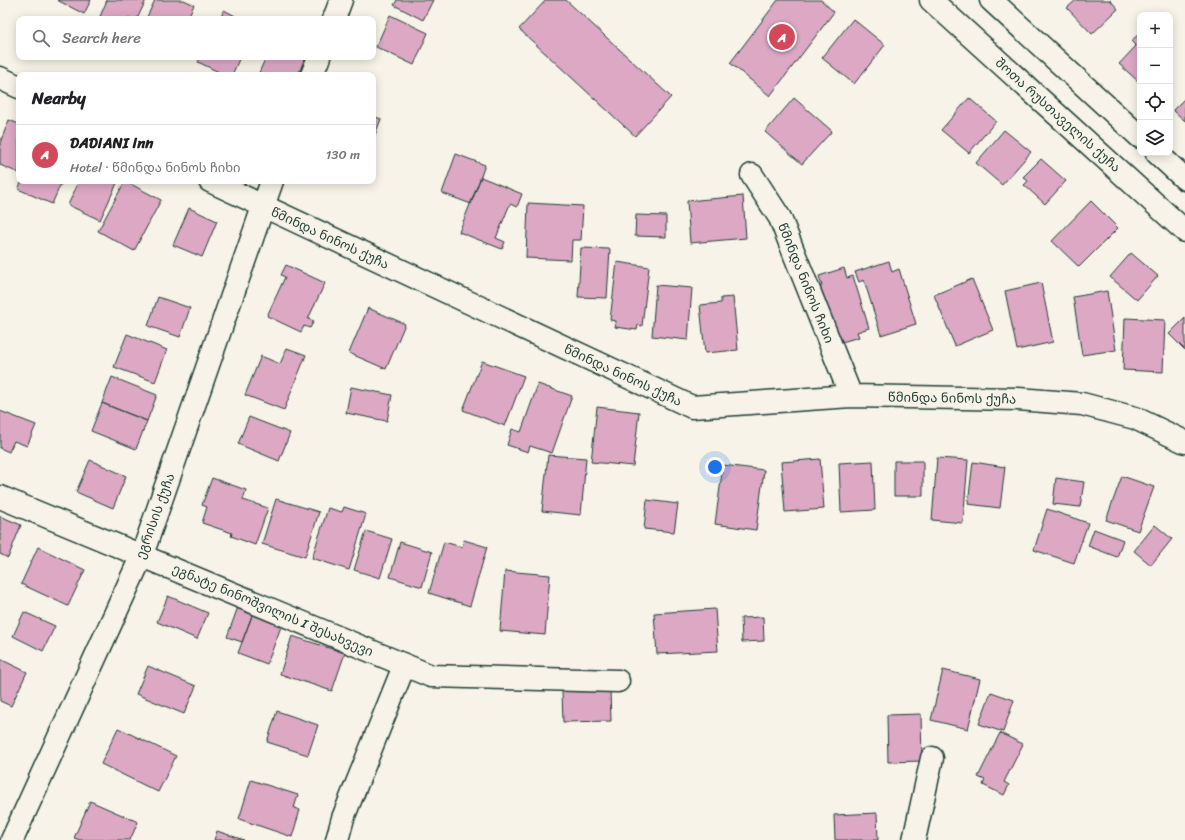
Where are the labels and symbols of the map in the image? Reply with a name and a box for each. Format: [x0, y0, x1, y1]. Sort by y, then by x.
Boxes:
pin: A [769, 22, 795, 52]
street label: შოთა რუსთაველის ქუჩა [990, 52, 1126, 178]
street label: წმინდა ნინოს ქუჩა [267, 200, 393, 276]
street label: წმინდა ნინოს ჩიხი [771, 219, 841, 347]
street label: წმინდა ნინოს ქუჩა [560, 337, 686, 413]
street label: წმინდა ნინოს ქუჩა [888, 385, 1016, 411]
your location [705, 457, 725, 477]
street label: ეგრისის ქუჩა [129, 470, 181, 562]
street label: ეგნატე ნინოშვილის I შესახვევი [169, 557, 377, 663]

